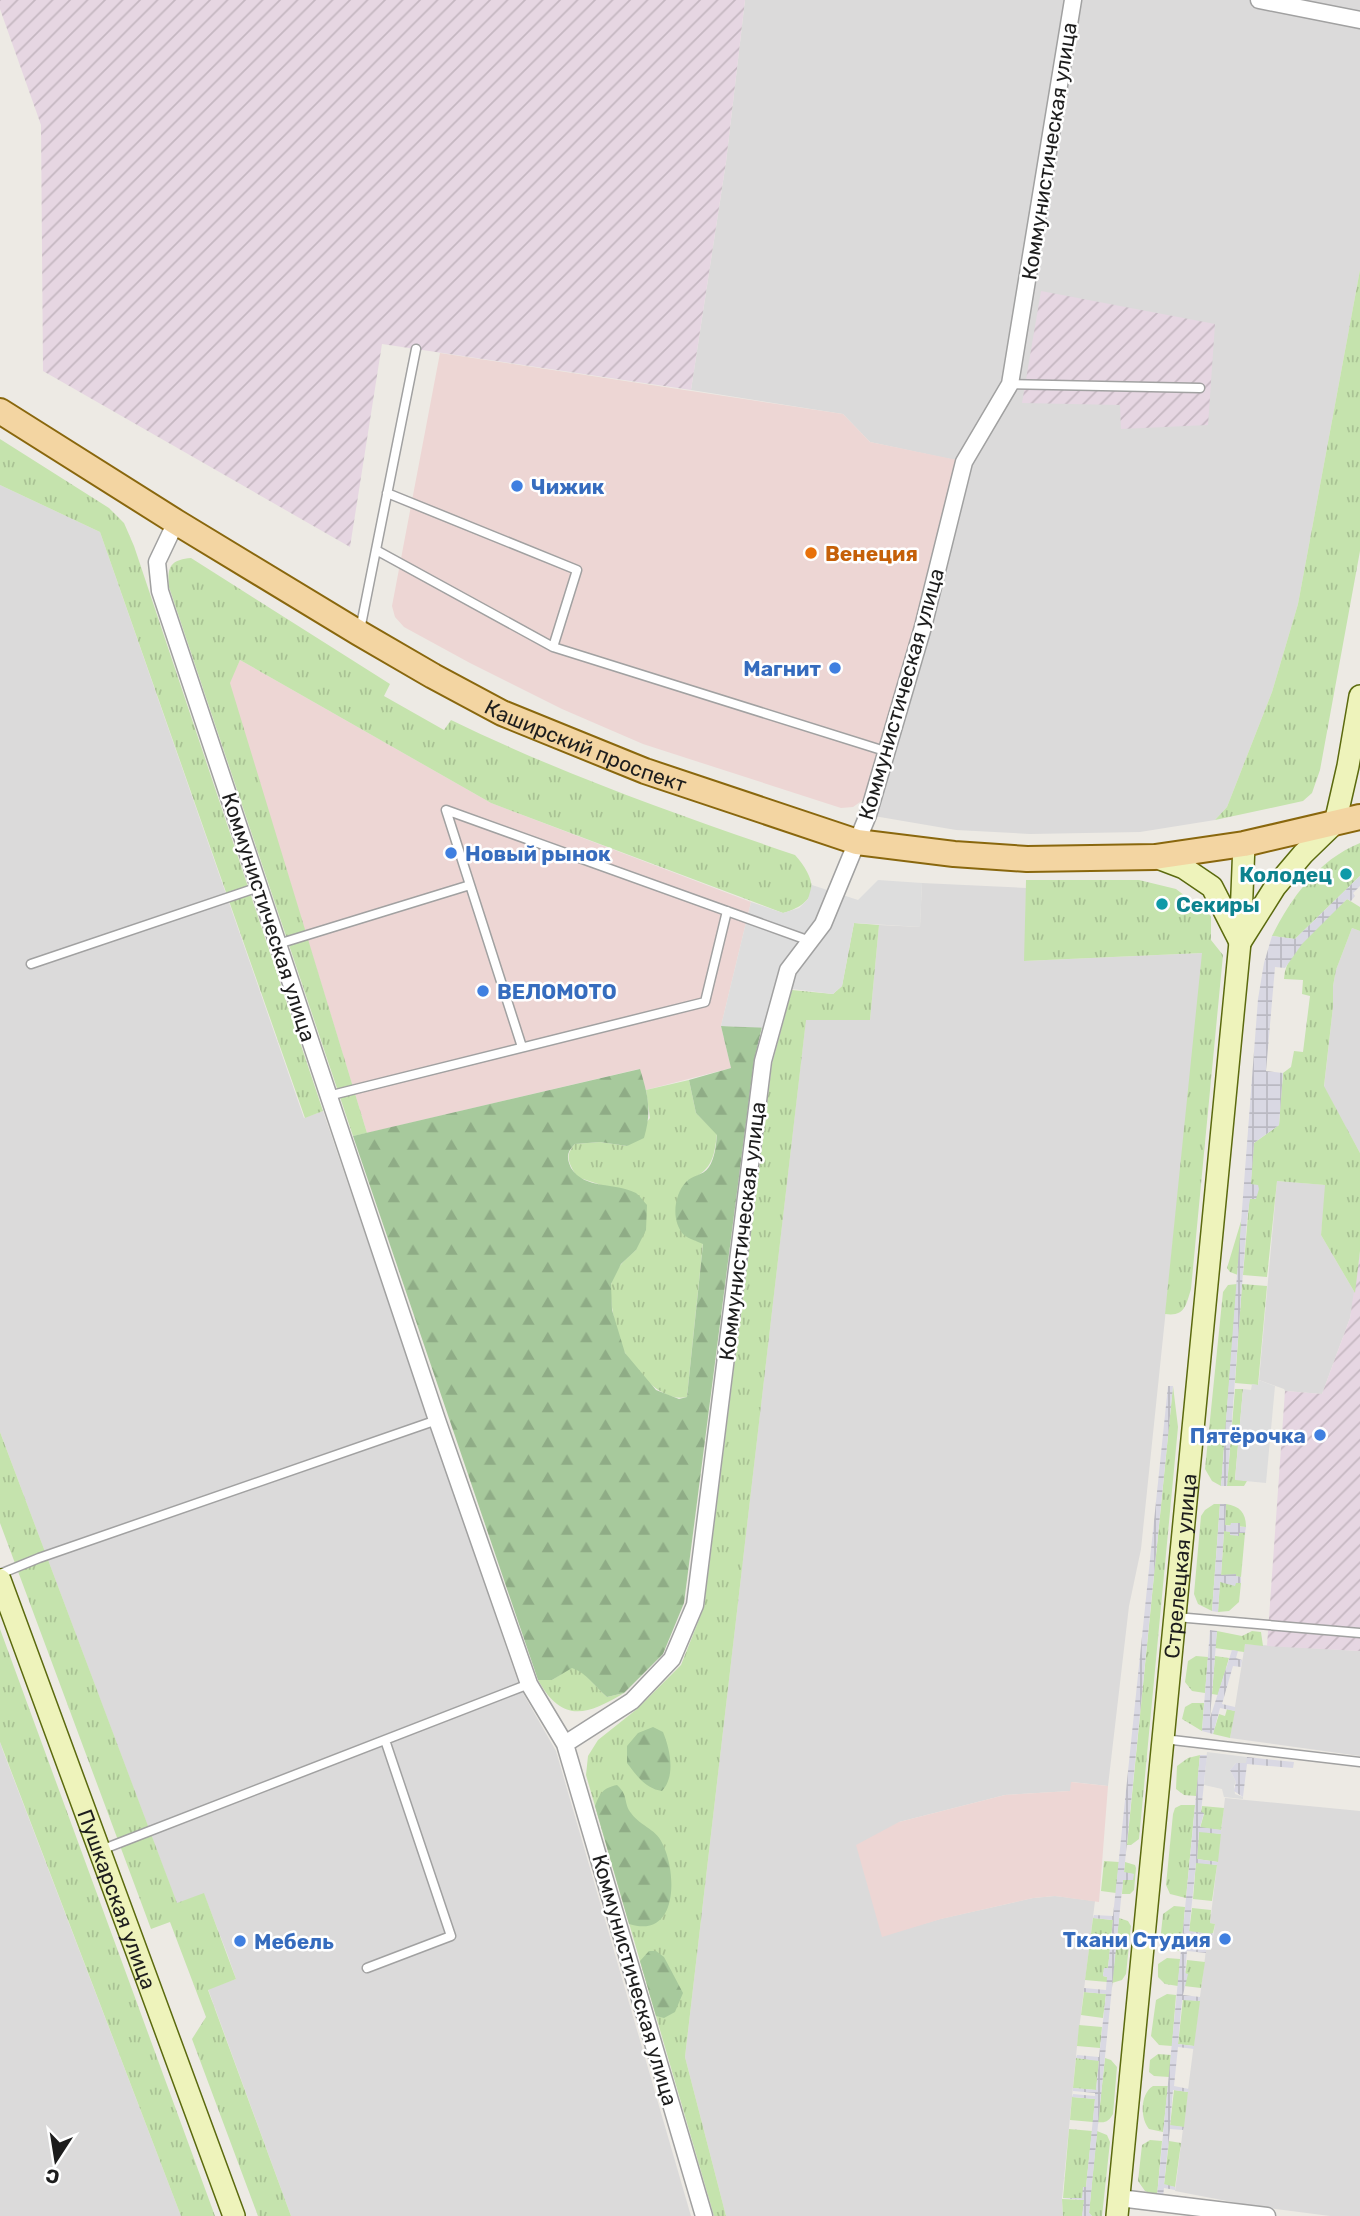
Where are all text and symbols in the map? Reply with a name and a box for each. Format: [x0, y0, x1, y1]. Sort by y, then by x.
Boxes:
street label: Коммунистическая улица [1016, 20, 1082, 282]
place label: Чижик [531, 474, 605, 499]
marker: Чижик [509, 478, 525, 494]
place label: Венеция [825, 541, 918, 566]
marker: Венеция [803, 545, 819, 561]
street label: Коммунистическая улица [853, 565, 949, 823]
place label: Магнит [743, 656, 821, 681]
marker: Магнит [827, 660, 843, 676]
street label: Каширский проспект [481, 694, 690, 797]
street label: Коммунистическая улица [217, 789, 321, 1045]
place label: Новый рынок [465, 841, 611, 866]
marker: Новый рынок [443, 845, 459, 861]
place label: Колодец [1239, 862, 1332, 887]
marker: Колодец [1338, 866, 1354, 882]
place label: Секиры [1176, 892, 1260, 917]
marker: Секиры [1154, 896, 1170, 912]
place label: ВЕЛОМОТО [497, 979, 617, 1004]
marker: ВЕЛОМОТО [475, 983, 491, 999]
street label: Коммунистическая улица [714, 1100, 770, 1362]
place label: Пятёрочка [1190, 1423, 1306, 1448]
marker: Пятёрочка [1312, 1427, 1328, 1443]
street label: Стрелецкая улица [1158, 1472, 1201, 1660]
street label: Пушкарская улица [73, 1806, 162, 1993]
street label: Коммунистическая улица [587, 1851, 683, 2109]
place label: Ткани Студия [1063, 1927, 1211, 1952]
place label: Мебель [254, 1929, 334, 1954]
marker: Ткани Студия [1217, 1931, 1233, 1947]
marker: Мебель [232, 1933, 248, 1949]
north arrow [21, 2125, 91, 2195]
text: С [44, 2164, 61, 2189]

